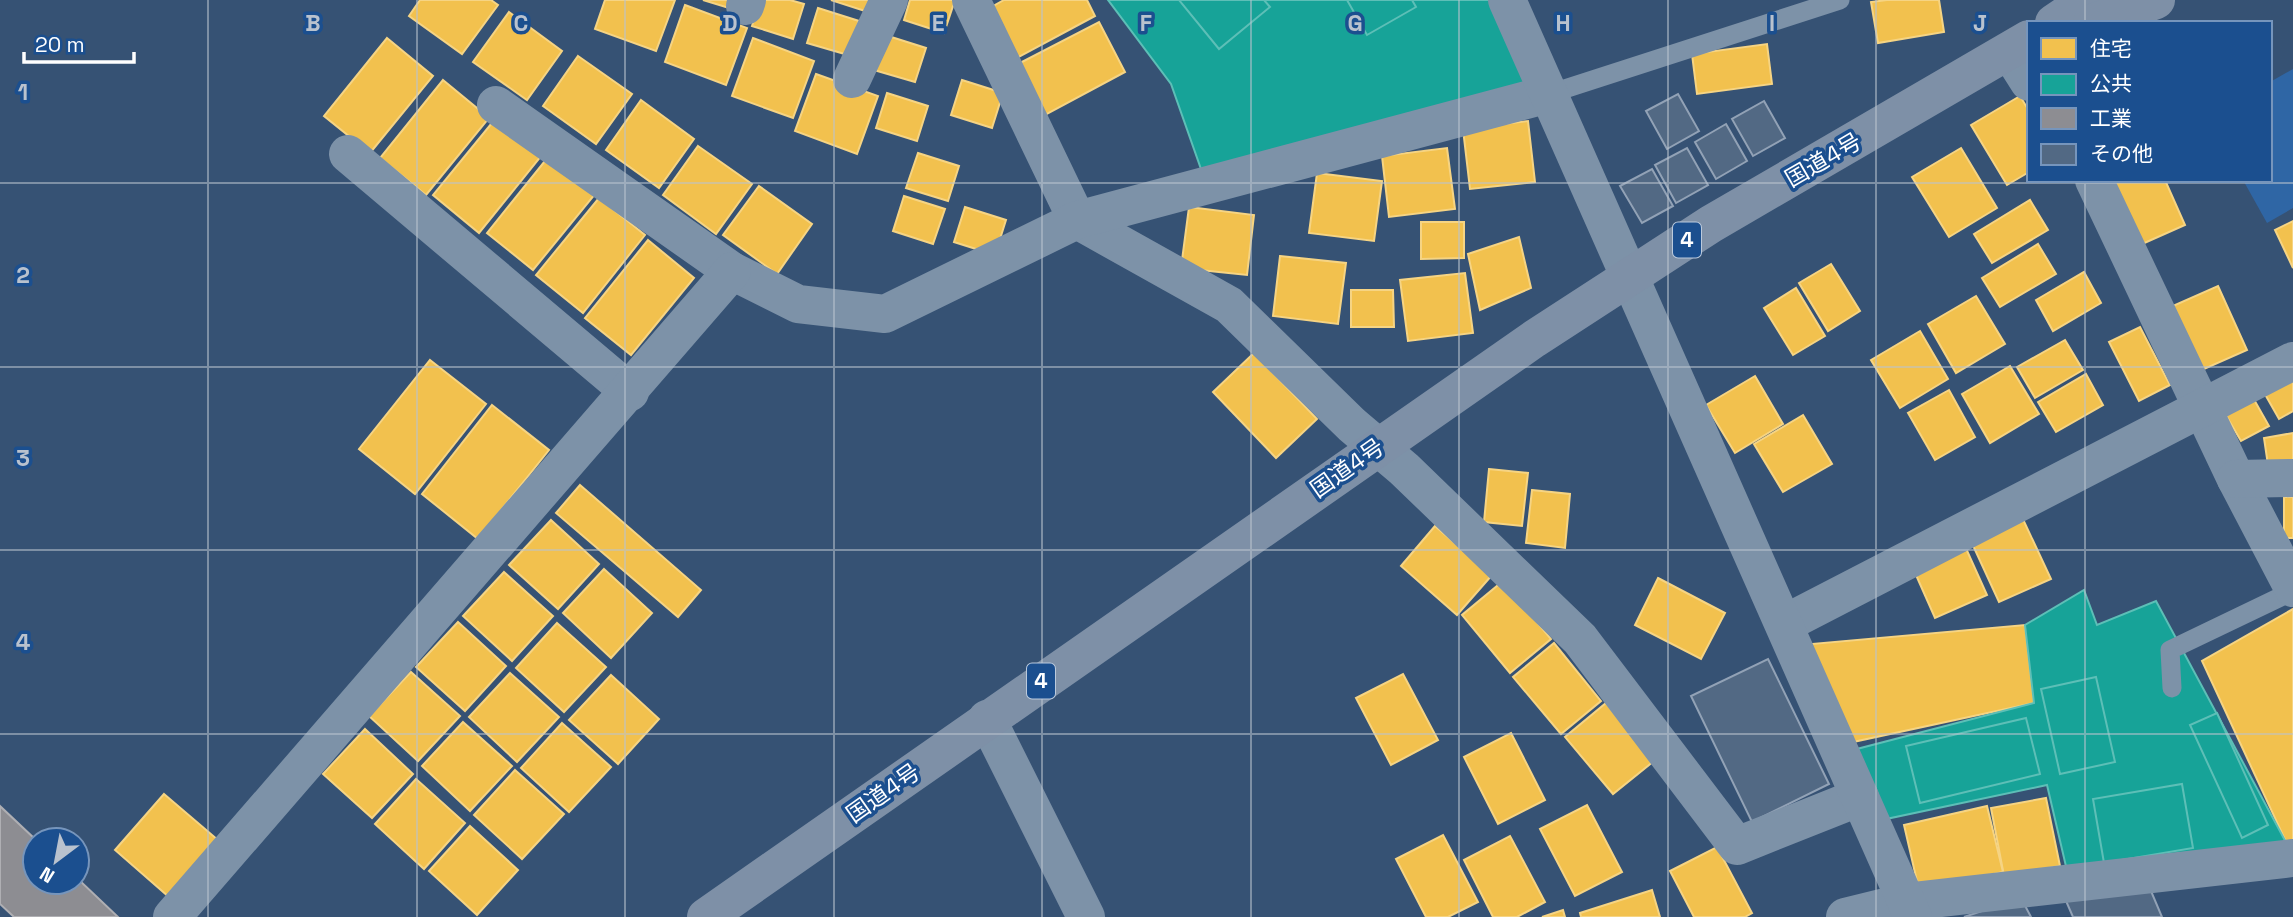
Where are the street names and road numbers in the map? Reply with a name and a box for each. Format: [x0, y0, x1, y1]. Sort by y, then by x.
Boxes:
street label: 国道4号 [1779, 126, 1867, 194]
road number: 4 [1673, 222, 1701, 258]
street label: 国道4号 [1304, 432, 1390, 504]
road number: 4 [1027, 664, 1055, 698]
street label: 国道4号 [840, 757, 926, 829]

